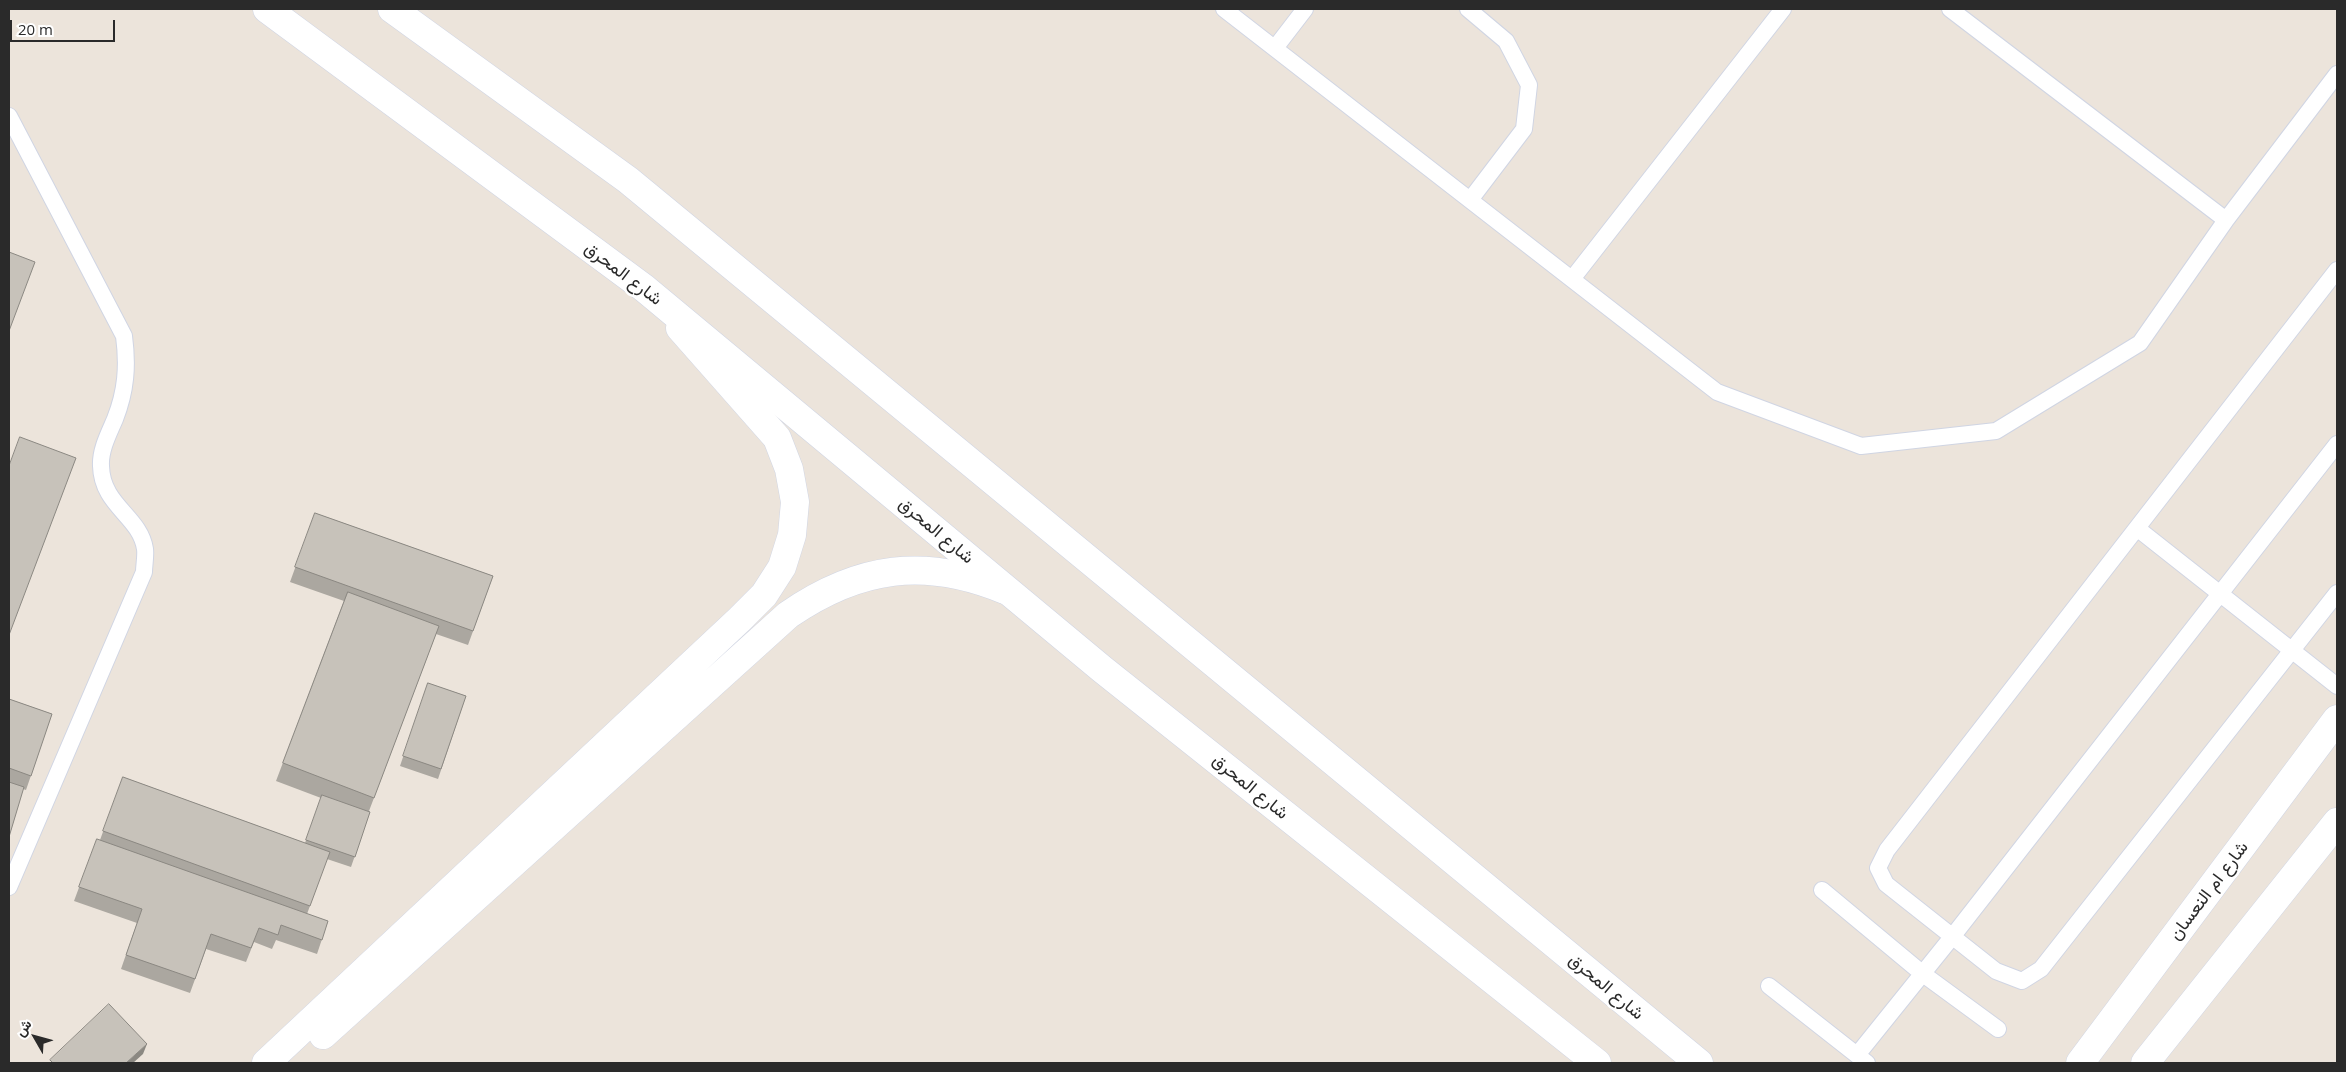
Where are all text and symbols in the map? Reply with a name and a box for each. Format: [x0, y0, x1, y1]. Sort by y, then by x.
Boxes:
scale bar [12, 10, 118, 42]
text: 20 m [18, 19, 53, 39]
street label: شارع المحرق [580, 238, 666, 310]
street label: شارع المحرق [894, 493, 978, 569]
street label: شارع المحرق [1208, 750, 1292, 824]
street label: شارع ام النعسان [2165, 837, 2253, 945]
street label: شارع المحرق [1564, 949, 1648, 1025]
north arrow [10, 1012, 60, 1062]
text: ش [10, 1015, 35, 1040]

